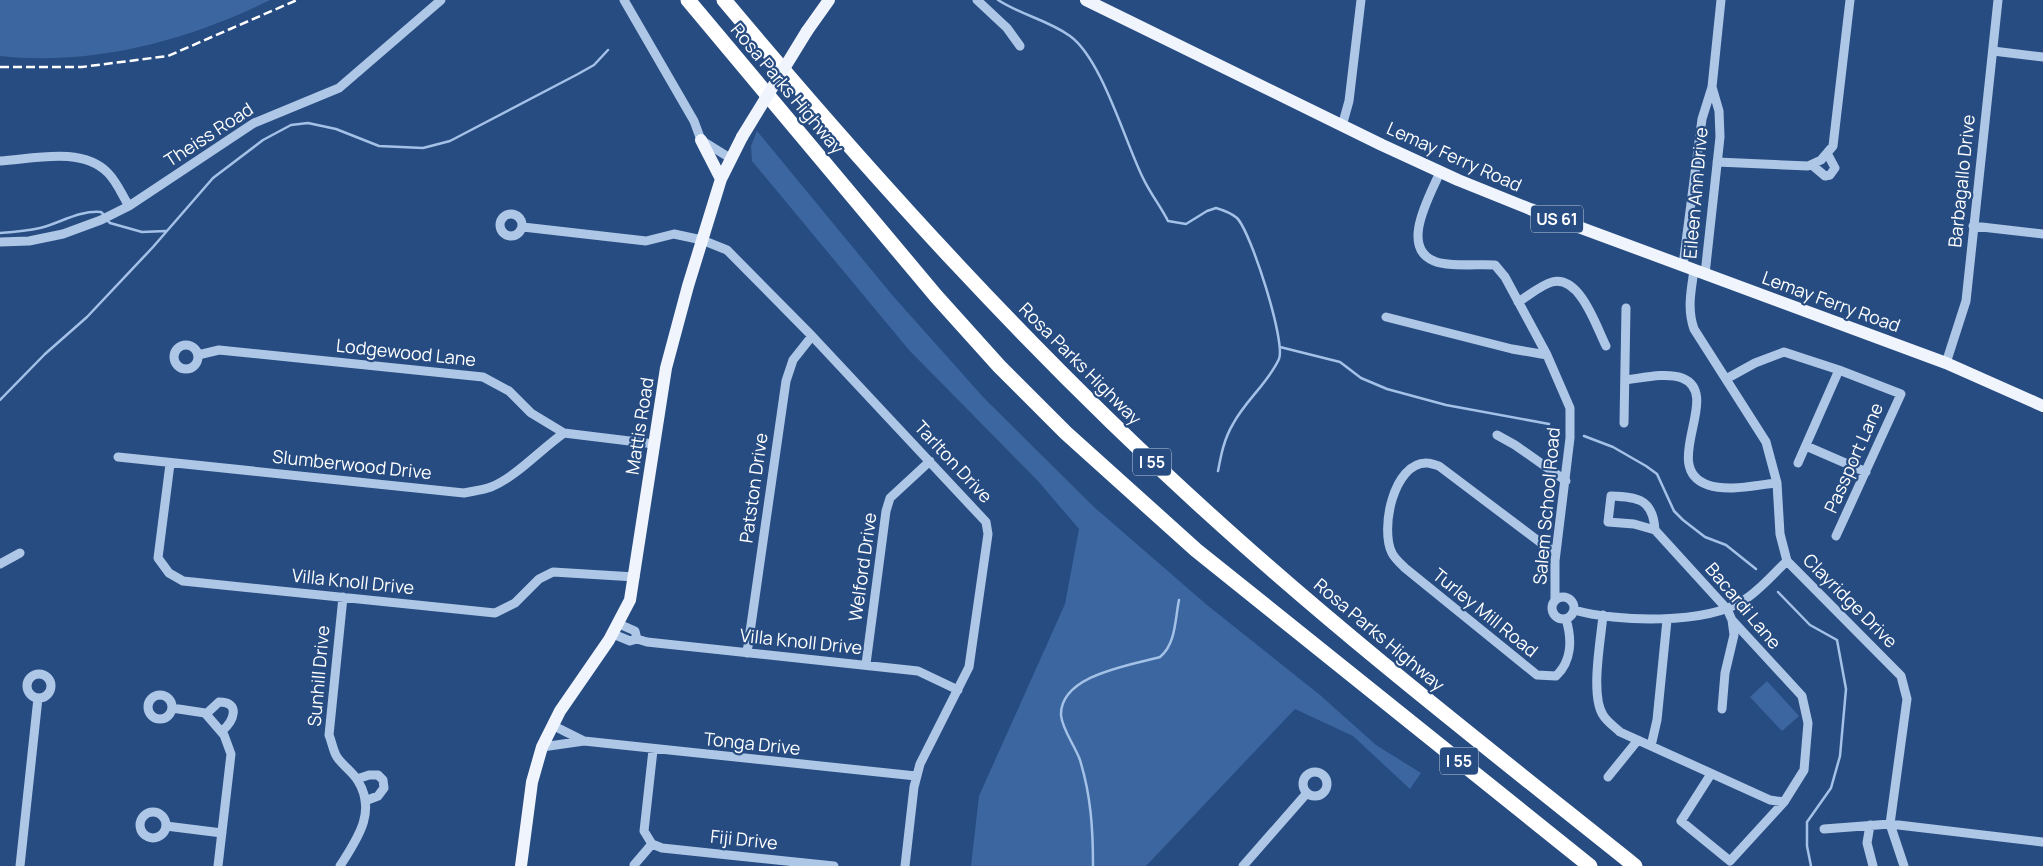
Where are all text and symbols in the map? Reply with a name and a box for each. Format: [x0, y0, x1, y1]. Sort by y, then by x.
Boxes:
street label: Rosa Parks Highway [726, 18, 850, 159]
street label: Theiss Road [159, 97, 257, 172]
street label: Barbagallo Drive [1942, 113, 1980, 249]
street label: Lemay Ferry Road [1383, 116, 1526, 197]
street label: Eileen Ann Drive [1677, 126, 1713, 260]
road number: US 61 [1531, 205, 1583, 232]
street label: Lemay Ferry Road [1759, 265, 1904, 337]
street label: Rosa Parks Highway [1014, 297, 1147, 430]
street label: Lodgewood Lane [335, 333, 477, 371]
street label: Mattis Road [619, 375, 659, 476]
street label: Passport Lane [1818, 399, 1888, 517]
street label: Tarlton Drive [909, 415, 998, 508]
street label: Salem School Road [1527, 426, 1565, 586]
street label: Patston Drive [733, 431, 773, 544]
street label: Slumberwood Drive [271, 444, 433, 484]
road number: I 55 [1133, 448, 1171, 476]
street label: Welford Drive [842, 511, 882, 623]
street label: Clayridge Drive [1798, 548, 1903, 653]
street label: Bacardi Lane [1700, 557, 1787, 654]
street label: Turley Mill Road [1428, 562, 1543, 662]
street label: Villa Knoll Drive [291, 563, 415, 599]
street label: Rosa Parks Highway [1309, 572, 1450, 696]
street label: Villa Knoll Drive [739, 623, 863, 659]
street label: Sunhill Drive [302, 624, 334, 728]
street label: Tonga Drive [703, 726, 802, 760]
road number: I 55 [1440, 748, 1478, 774]
street label: Fiji Drive [709, 824, 779, 854]

